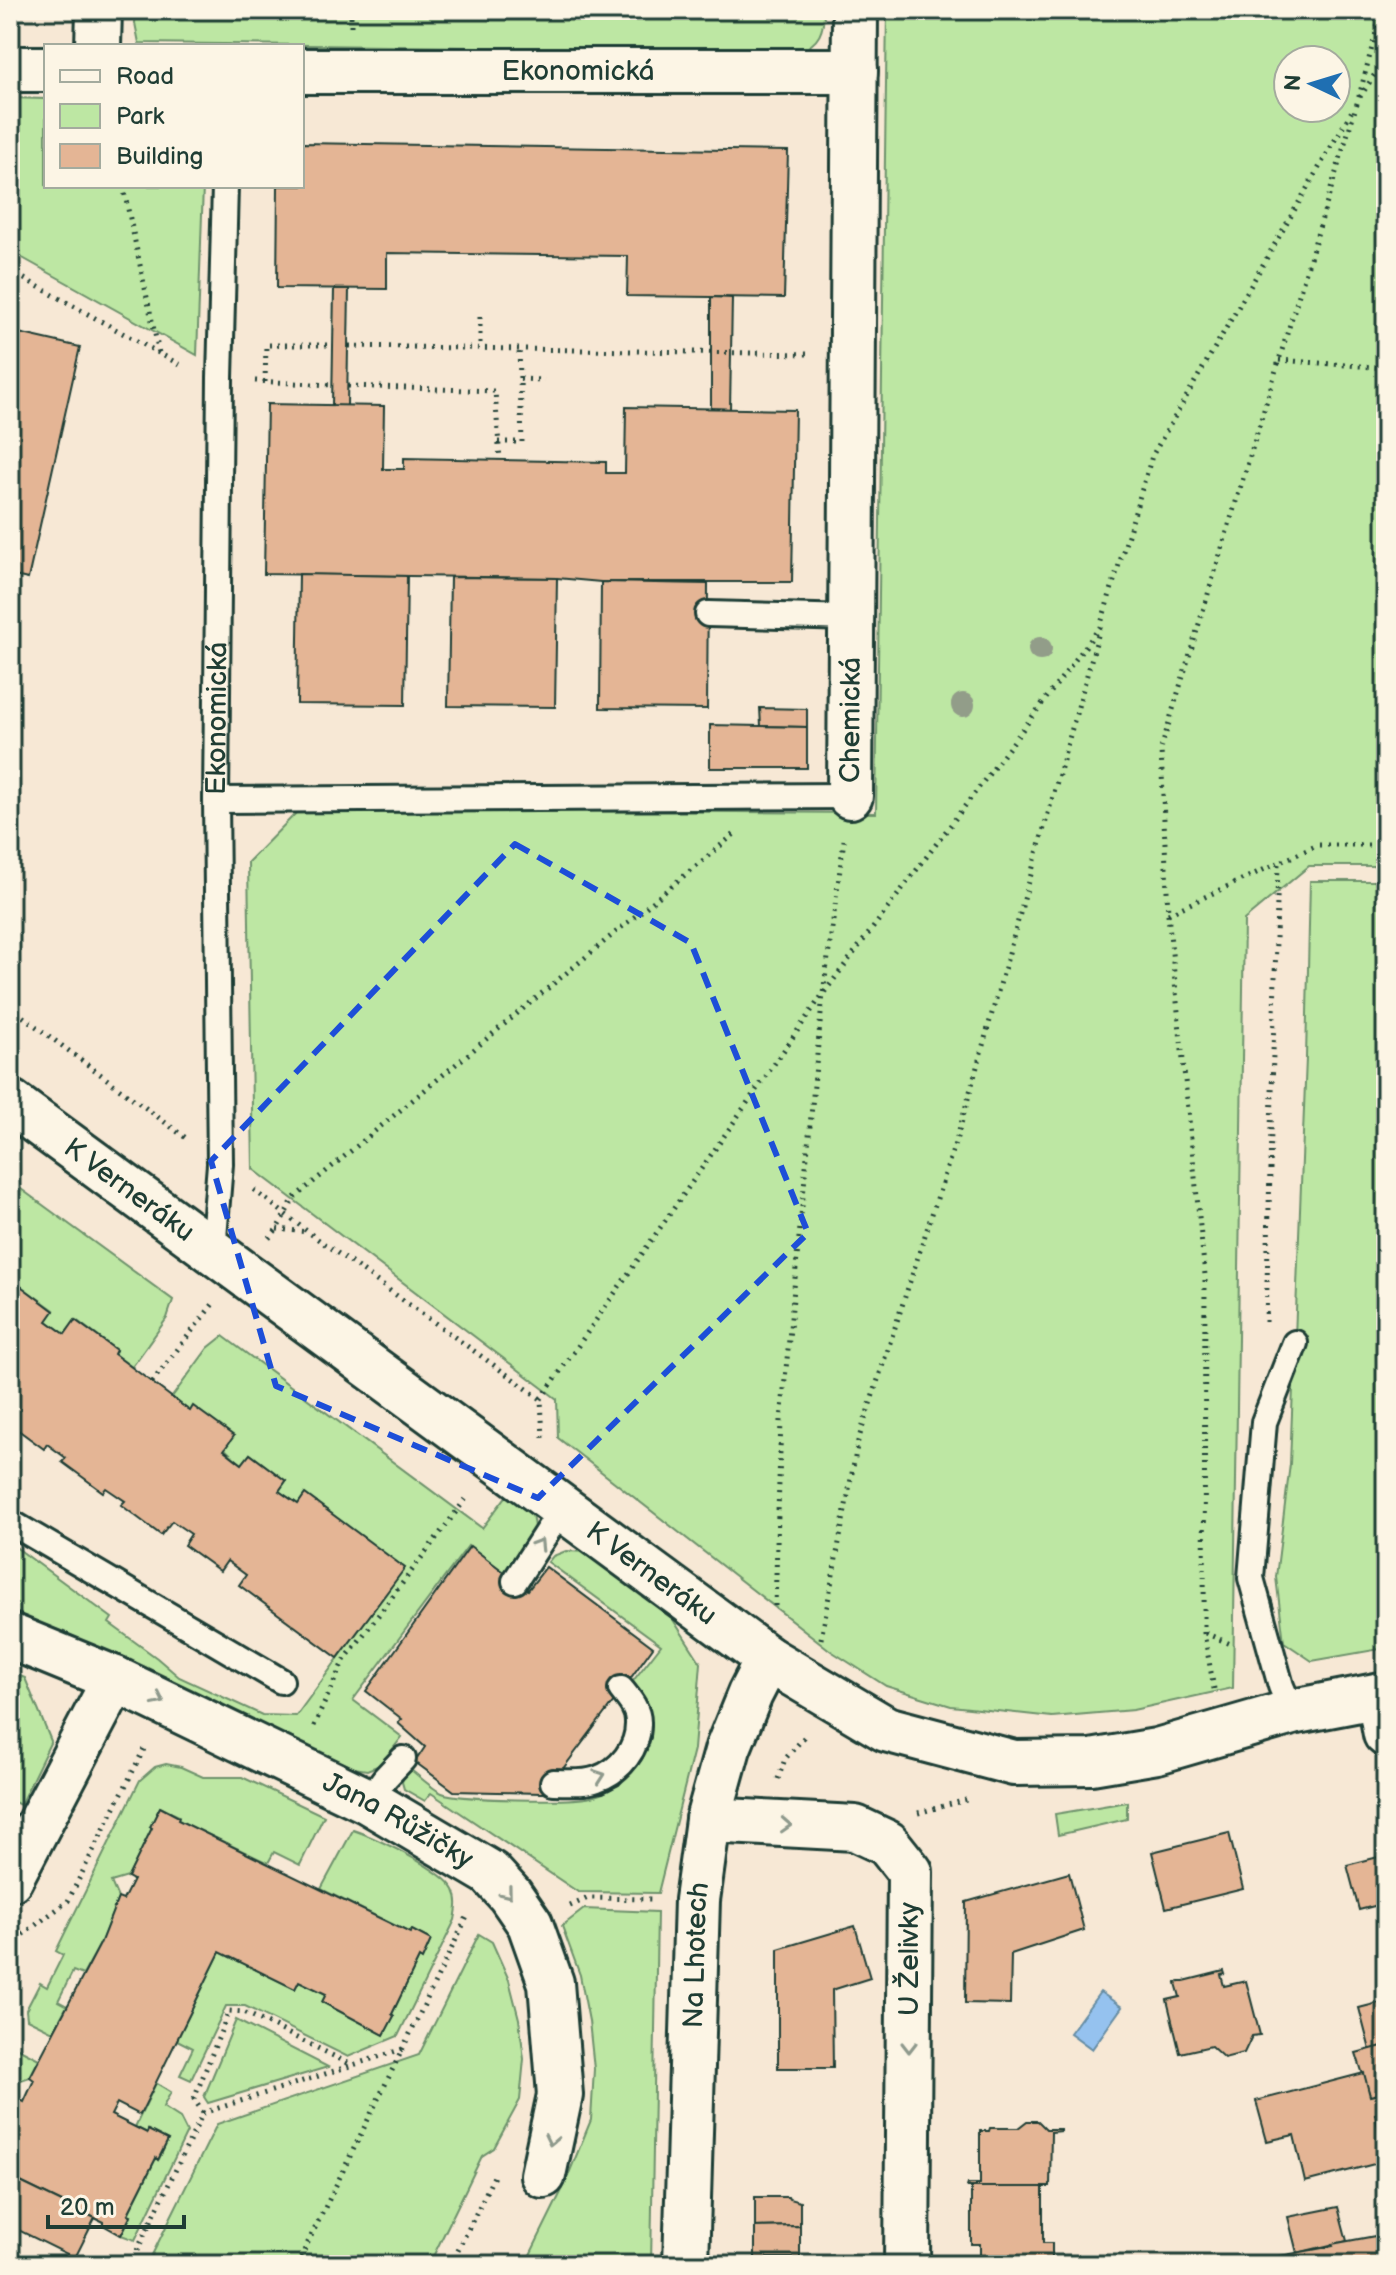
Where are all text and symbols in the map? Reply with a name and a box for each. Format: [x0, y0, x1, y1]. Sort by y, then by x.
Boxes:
legend [44, 44, 304, 188]
north arrow [1272, 44, 1352, 124]
street label: Ekonomická [501, 55, 655, 88]
text: Road [116, 62, 174, 91]
text: N [1280, 74, 1308, 92]
text: Park [116, 102, 164, 131]
text: Building [116, 142, 203, 171]
street label: Ekonomická [200, 642, 234, 795]
street label: Chemická [834, 657, 867, 783]
street label: K Verneráku [58, 1131, 201, 1248]
street label: K Verneráku [580, 1515, 723, 1632]
one-way arrow [529, 1538, 544, 1553]
one-way arrow [150, 1690, 165, 1706]
street label: Jana Růžičky [318, 1765, 479, 1876]
one-way arrow [592, 1769, 606, 1786]
one-way arrow [780, 1816, 793, 1833]
street label: Na Lhotech [677, 1880, 716, 2029]
one-way arrow [497, 1883, 512, 1898]
street label: U Želivky [892, 1902, 926, 2016]
one-way arrow [900, 2041, 918, 2054]
one-way arrow [543, 2133, 560, 2147]
scale bar [48, 2179, 184, 2229]
text: 20 m [60, 2193, 115, 2222]

